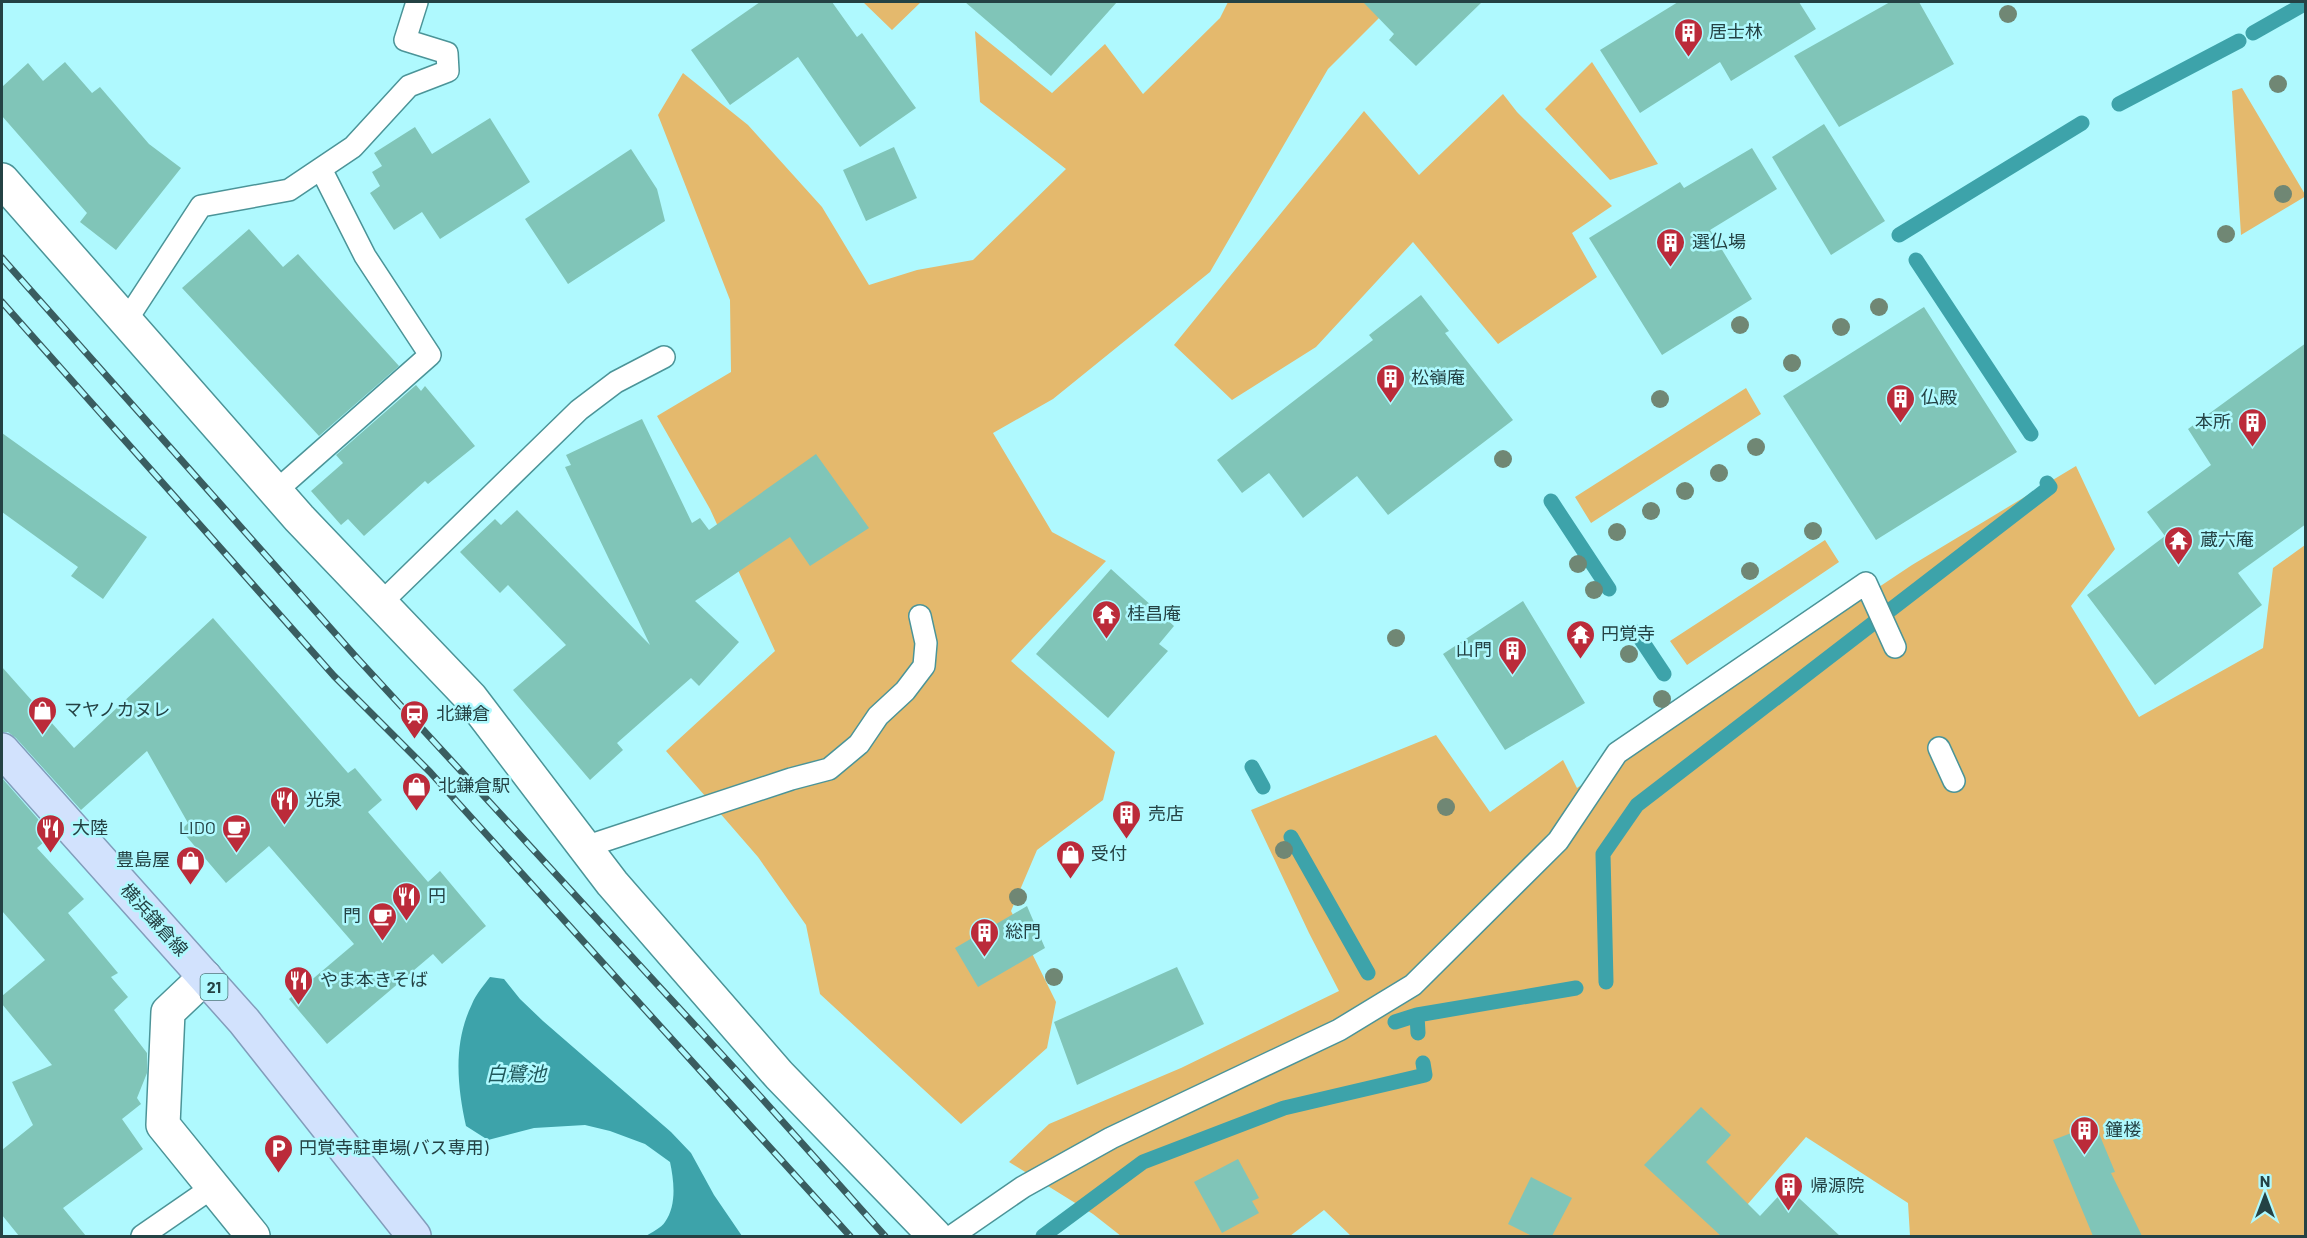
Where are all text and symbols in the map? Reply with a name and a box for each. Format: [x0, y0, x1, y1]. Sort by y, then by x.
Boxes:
building icon: 居士林 [1672, 16, 1704, 58]
place label: 居士林 [1709, 20, 1763, 42]
building icon: 選仏場 [1655, 226, 1687, 268]
place label: 選仏場 [1692, 230, 1746, 252]
building icon: 松嶺庵 [1374, 362, 1406, 404]
place label: 松嶺庵 [1411, 366, 1465, 388]
building icon: 仏殿 [1884, 382, 1916, 424]
place label: 仏殿 [1921, 386, 1957, 408]
building icon: 本所 [2236, 406, 2268, 448]
place label: 本所 [2195, 410, 2231, 432]
temple icon: 蔵六庵 [2163, 524, 2195, 566]
place label: 蔵六庵 [2200, 528, 2254, 550]
temple icon: 桂昌庵 [1090, 598, 1122, 640]
place label: 桂昌庵 [1127, 602, 1181, 624]
temple icon: 円覚寺 [1564, 618, 1596, 660]
place label: 円覚寺 [1601, 622, 1655, 644]
building icon: 山門 [1497, 634, 1529, 676]
place label: 山門 [1456, 638, 1492, 660]
shop icon: マヤノカヌレ [27, 694, 59, 736]
place label: マヤノカヌレ [64, 698, 171, 720]
station icon: 北鎌倉 [399, 698, 431, 740]
place label: 北鎌倉 [436, 702, 490, 724]
shop icon: 北鎌倉駅 [401, 770, 433, 812]
place label: 北鎌倉駅 [438, 774, 510, 796]
restaurant icon: 光泉 [269, 784, 301, 826]
place label: 光泉 [306, 788, 342, 810]
building icon: 売店 [1111, 798, 1143, 840]
place label: 売店 [1148, 802, 1184, 824]
restaurant icon: 大陸 [35, 812, 67, 854]
cafe icon: LIDO [221, 812, 253, 854]
place label: 大陸 [72, 816, 108, 838]
place label: LIDO [179, 816, 216, 838]
shop icon: 受付 [1054, 838, 1086, 880]
place label: 受付 [1091, 842, 1127, 864]
shop icon: 豊島屋 [175, 844, 207, 886]
place label: 豊島屋 [116, 848, 170, 870]
street label: 横浜鎌倉線 [116, 879, 193, 960]
restaurant icon: 円 [391, 880, 423, 922]
place label: 円 [428, 884, 446, 906]
cafe icon: 門 [366, 900, 398, 942]
place label: 門 [343, 904, 361, 926]
building icon: 総門 [968, 916, 1000, 958]
place label: 総門 [1005, 920, 1041, 942]
restaurant icon: やま本きそば [283, 964, 315, 1006]
place label: やま本きそば [320, 968, 428, 990]
road number: 21 [200, 974, 228, 1000]
water label: 白鷺池 [486, 1061, 548, 1085]
building icon: 鐘楼 [2068, 1114, 2100, 1156]
place label: 鐘楼 [2105, 1118, 2141, 1140]
parking icon: 円覚寺駐車場(バス専用) [262, 1132, 294, 1174]
place label: 円覚寺駐車場(バス専用) [299, 1136, 489, 1158]
north arrow [2235, 1166, 2295, 1226]
building icon: 帰源院 [1773, 1170, 1805, 1212]
text: N [2260, 1171, 2270, 1190]
place label: 帰源院 [1810, 1174, 1864, 1196]

